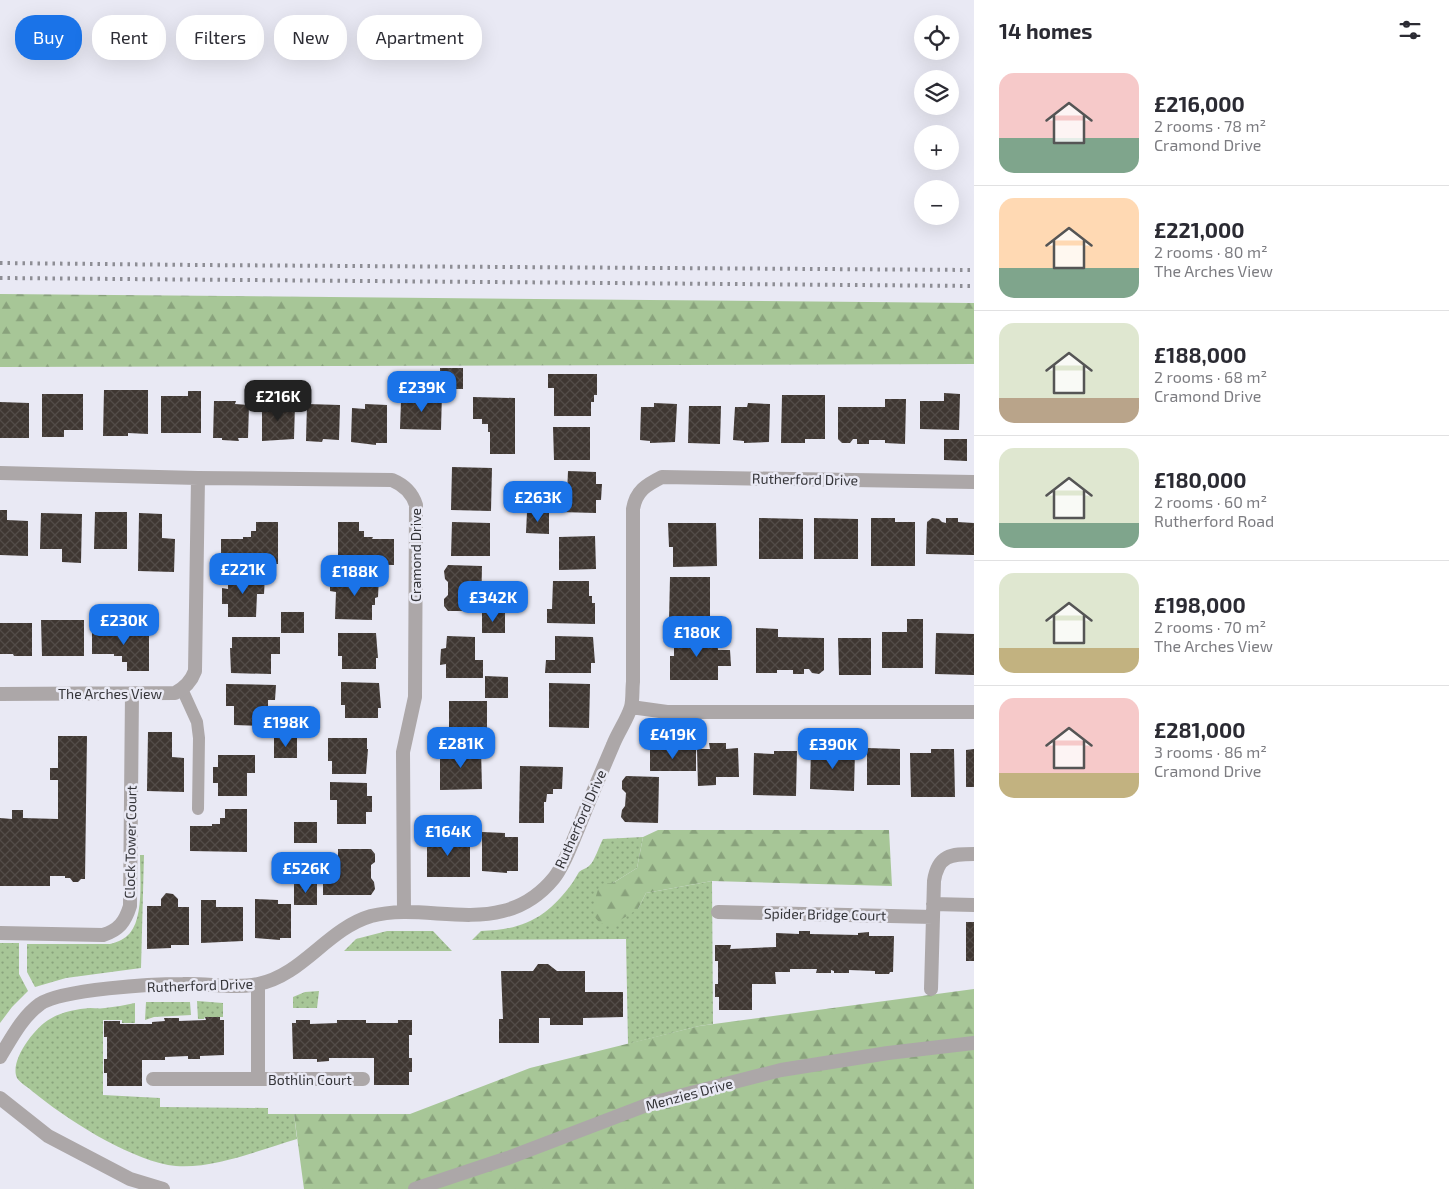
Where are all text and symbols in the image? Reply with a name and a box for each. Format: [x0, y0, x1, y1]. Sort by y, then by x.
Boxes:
chip: Buy [15, 15, 82, 60]
chip: Rent [92, 15, 166, 60]
chip: Filters [176, 15, 264, 60]
chip: New [274, 15, 347, 60]
chip: Apartment [357, 15, 482, 60]
map controls [914, 15, 959, 225]
button: locate [914, 15, 959, 60]
icon: filters [1396, 16, 1424, 44]
text: 14 homes [999, 18, 1093, 43]
button: layers [914, 70, 959, 115]
text: £216,000 [1154, 91, 1245, 116]
icon: home [1039, 93, 1099, 153]
text: 2 rooms · 78 m² [1154, 116, 1266, 135]
button: + [914, 125, 959, 170]
text: Cramond Drive [1154, 135, 1261, 154]
button: − [914, 180, 959, 225]
text: £221,000 [1154, 217, 1245, 242]
icon: home [1039, 218, 1099, 278]
text: 2 rooms · 80 m² [1154, 242, 1268, 261]
text: The Arches View [1154, 261, 1273, 280]
text: £188,000 [1154, 342, 1246, 367]
icon: home [1039, 343, 1099, 403]
text: 2 rooms · 68 m² [1154, 367, 1267, 386]
pin: £239K [387, 370, 457, 413]
text: £239K [398, 377, 446, 396]
pin: £216K [243, 380, 313, 422]
text: £216K [255, 386, 301, 405]
text: Cramond Drive [1154, 386, 1261, 405]
text: £180,000 [1154, 467, 1247, 492]
icon: home [1039, 468, 1099, 528]
street label: Rutherford Drive [752, 470, 858, 488]
pin: £263K [503, 480, 573, 523]
text: £263K [514, 487, 562, 506]
text: 2 rooms · 60 m² [1154, 492, 1267, 511]
street label: Cramond Drive [407, 508, 424, 602]
text: Rutherford Road [1154, 511, 1274, 530]
pin: £221K [208, 552, 278, 595]
pin: £188K [320, 554, 390, 597]
text: £221K [220, 559, 266, 578]
text: £188K [332, 561, 378, 580]
pin: £342K [458, 580, 528, 623]
text: £342K [469, 587, 517, 606]
text: £198,000 [1154, 592, 1246, 617]
icon: home [1039, 593, 1099, 653]
pin: £230K [89, 604, 159, 646]
text: £230K [100, 610, 148, 629]
pin: £180K [662, 616, 732, 658]
text: 2 rooms · 70 m² [1154, 617, 1266, 636]
text: £180K [674, 622, 720, 641]
text: The Arches View [1154, 636, 1273, 655]
street label: The Arches View [58, 685, 163, 702]
pin: £198K [251, 706, 321, 748]
text: £198K [263, 712, 309, 731]
text: £281,000 [1154, 717, 1246, 742]
pin: £419K [638, 718, 708, 760]
icon: home [1039, 718, 1099, 778]
text: £419K [650, 724, 696, 743]
pin: £281K [426, 726, 496, 769]
pin: £390K [798, 728, 868, 770]
text: £281K [438, 733, 484, 752]
text: £390K [809, 734, 857, 753]
text: 3 rooms · 86 m² [1154, 742, 1267, 761]
text: Cramond Drive [1154, 761, 1261, 780]
street label: Rutherford Drive [551, 767, 609, 871]
street label: Clock Tower Court [121, 785, 139, 899]
pin: £164K [413, 814, 483, 857]
text: £164K [425, 821, 471, 840]
pin: £526K [271, 852, 341, 894]
text: £526K [282, 858, 330, 877]
street label: Spider Bridge Court [764, 904, 886, 924]
street label: Rutherford Drive [147, 975, 253, 995]
street label: Bothlin Court [268, 1071, 352, 1088]
street label: Menzies Drive [644, 1074, 734, 1114]

